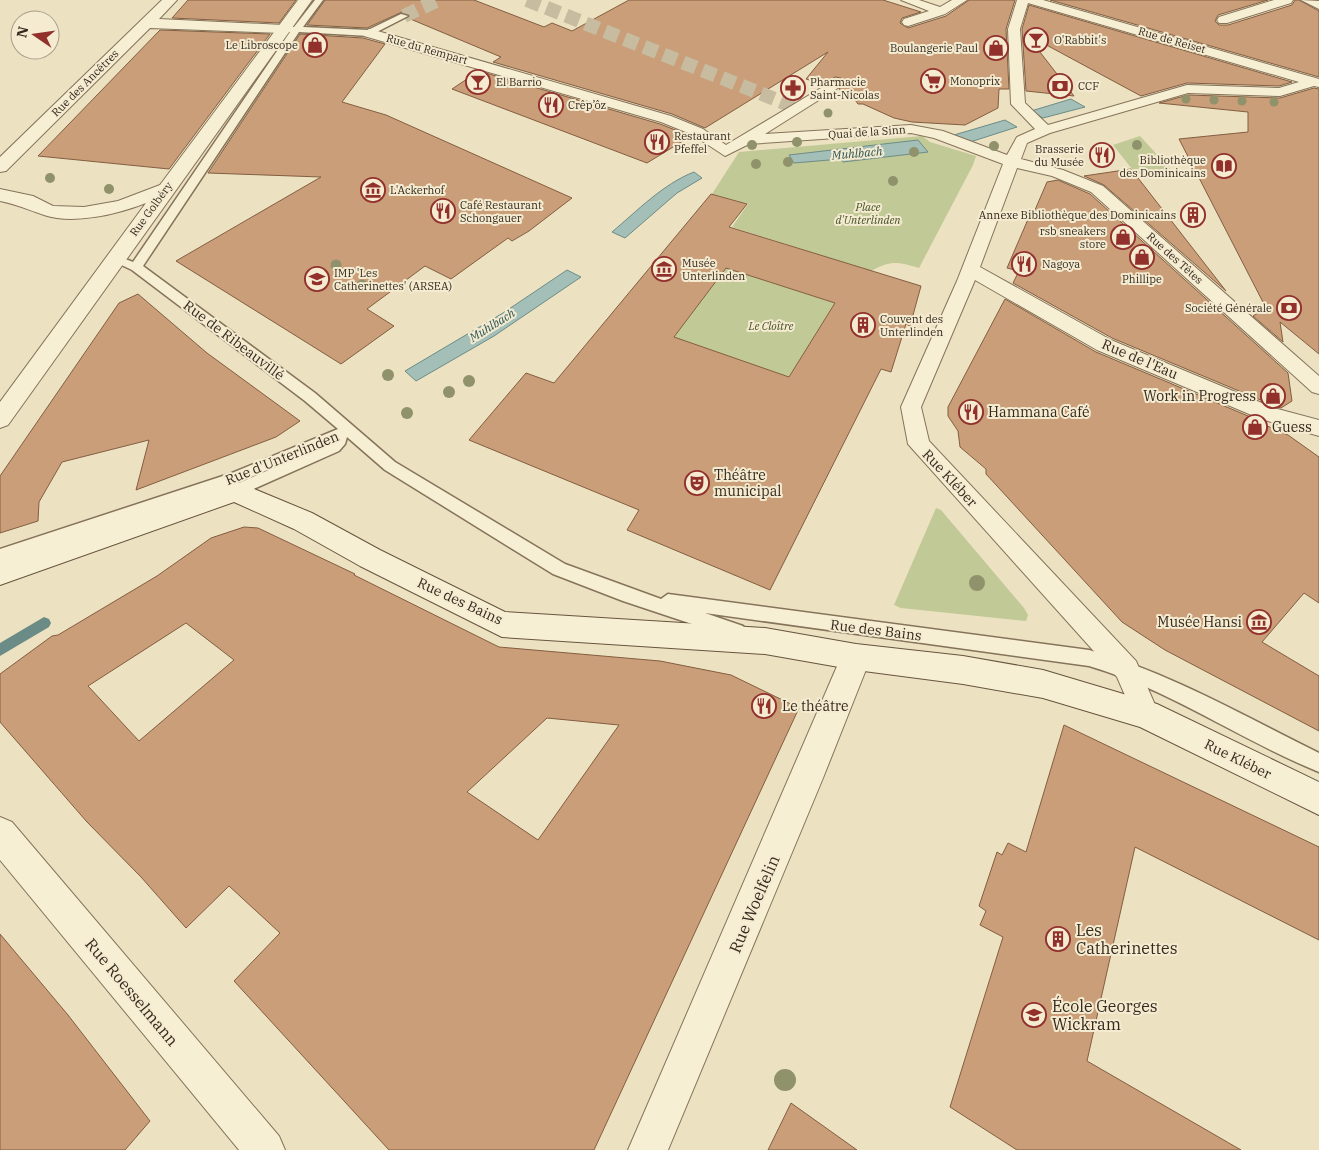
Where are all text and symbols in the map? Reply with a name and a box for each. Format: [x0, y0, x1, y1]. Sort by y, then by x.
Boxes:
north arrow [10, 10, 60, 60]
street label: Rue de Reiset [1137, 24, 1207, 56]
text: N [12, 25, 32, 39]
bar icon: O'Rabbit's [1023, 27, 1049, 53]
street label: Rue du Rempart [385, 31, 469, 67]
shop icon: Le Libroscope [302, 32, 328, 58]
place label: O'Rabbit's [1054, 33, 1106, 47]
shop icon: Boulangerie Paul [983, 35, 1009, 61]
place label: Le Libroscope [225, 38, 298, 52]
place label: Boulangerie Paul [890, 41, 978, 55]
street label: Rue des Ancêtres [49, 47, 121, 119]
supermarket icon: Monoprix [920, 68, 946, 94]
bar icon: El Barrio [465, 69, 491, 95]
bank icon: CCF [1047, 73, 1073, 99]
place label: Monoprix [950, 74, 1000, 88]
place label: El Barrio [496, 75, 542, 89]
pharmacy icon: Pharmacie Saint-Nicolas [780, 75, 806, 101]
place label: Pharmacie Saint-Nicolas [810, 75, 879, 102]
place label: CCF [1078, 79, 1099, 93]
restaurant icon: Crêp’ôz [538, 92, 564, 118]
place label: Crêp’ôz [568, 98, 607, 112]
street label: Quai de la Sinn [828, 122, 906, 142]
restaurant icon: Restaurant Pfeffel [644, 129, 670, 155]
place label: Restaurant Pfeffel [674, 129, 731, 156]
place label: Brasserie du Musée [1034, 142, 1084, 169]
restaurant icon: Brasserie du Musée [1089, 142, 1115, 168]
water label: Muhlbach [830, 143, 883, 163]
place label: Bibliothèque des Dominicains [1120, 153, 1206, 180]
library icon: Bibliothèque des Dominicains [1211, 153, 1237, 179]
museum icon: L'Ackerhof [360, 177, 386, 203]
street label: Rue Golbéry [127, 179, 175, 239]
place label: L'Ackerhof [390, 183, 446, 197]
restaurant icon: Café Restaurant Schongauer [430, 198, 456, 224]
place label: Café Restaurant Schongauer [460, 198, 542, 225]
park label: Place d'Unterlinden [835, 200, 901, 227]
building icon: Annexe Bibliothèque des Dominicains [1180, 202, 1206, 228]
place label: Annexe Bibliothèque des Dominicains [979, 208, 1176, 222]
place label: rsb sneakers store [1040, 224, 1106, 251]
shop icon: rsb sneakers store [1110, 224, 1136, 250]
street label: Rue des Têtes [1144, 229, 1206, 287]
shop icon: Phillipe [1129, 244, 1155, 270]
restaurant icon: Nagoya [1011, 251, 1037, 277]
museum icon: Musée Unterlinden [651, 256, 677, 282]
place label: Musée Unterlinden [682, 256, 745, 283]
place label: Nagoya [1042, 257, 1080, 271]
school or university icon: IMP 'Les Catherinettes' (ARSEA) [304, 266, 330, 292]
place label: IMP 'Les Catherinettes' (ARSEA) [334, 266, 452, 293]
place label: Phillipe [1122, 272, 1162, 286]
bank icon: Société Générale [1276, 295, 1302, 321]
street label: Rue de Ribeauvillé [180, 296, 288, 384]
place label: Société Générale [1185, 301, 1272, 315]
water label: Muhlbach [466, 305, 518, 345]
building icon: Couvent des Unterlinden [850, 312, 876, 338]
place label: Couvent des Unterlinden [880, 312, 943, 339]
park label: Le Cloître [748, 319, 794, 333]
street label: Rue de l'Eau [1099, 335, 1181, 383]
shop icon: Work in Progress [1260, 383, 1286, 409]
place label: Work in Progress [1143, 387, 1256, 405]
restaurant icon: Hammana Café [958, 399, 984, 425]
place label: Hammana Café [988, 403, 1090, 421]
shop icon: Guess [1242, 414, 1268, 440]
place label: Guess [1272, 418, 1312, 436]
street label: Rue d'Unterlinden [222, 427, 342, 489]
street label: Rue Kléber [919, 445, 982, 511]
place label: Théâtre municipal [714, 466, 782, 500]
theatre icon: Théâtre municipal [684, 470, 710, 496]
street label: Rue des Bains [414, 573, 506, 629]
museum icon: Musée Hansi [1246, 609, 1272, 635]
place label: Musée Hansi [1157, 613, 1242, 631]
street label: Rue des Bains [829, 615, 923, 645]
restaurant icon: Le théâtre [751, 693, 777, 719]
place label: Le théâtre [782, 697, 849, 715]
street label: Rue Kléber [1201, 735, 1275, 783]
street label: Rue Woelfelin [724, 852, 784, 956]
place label: Les Catherinettes [1076, 920, 1177, 958]
building icon: Les Catherinettes [1045, 926, 1071, 952]
street label: Rue Roesselmann [81, 934, 183, 1050]
place label: École Georges Wickram [1052, 995, 1158, 1034]
school or university icon: École Georges Wickram [1021, 1002, 1047, 1028]

